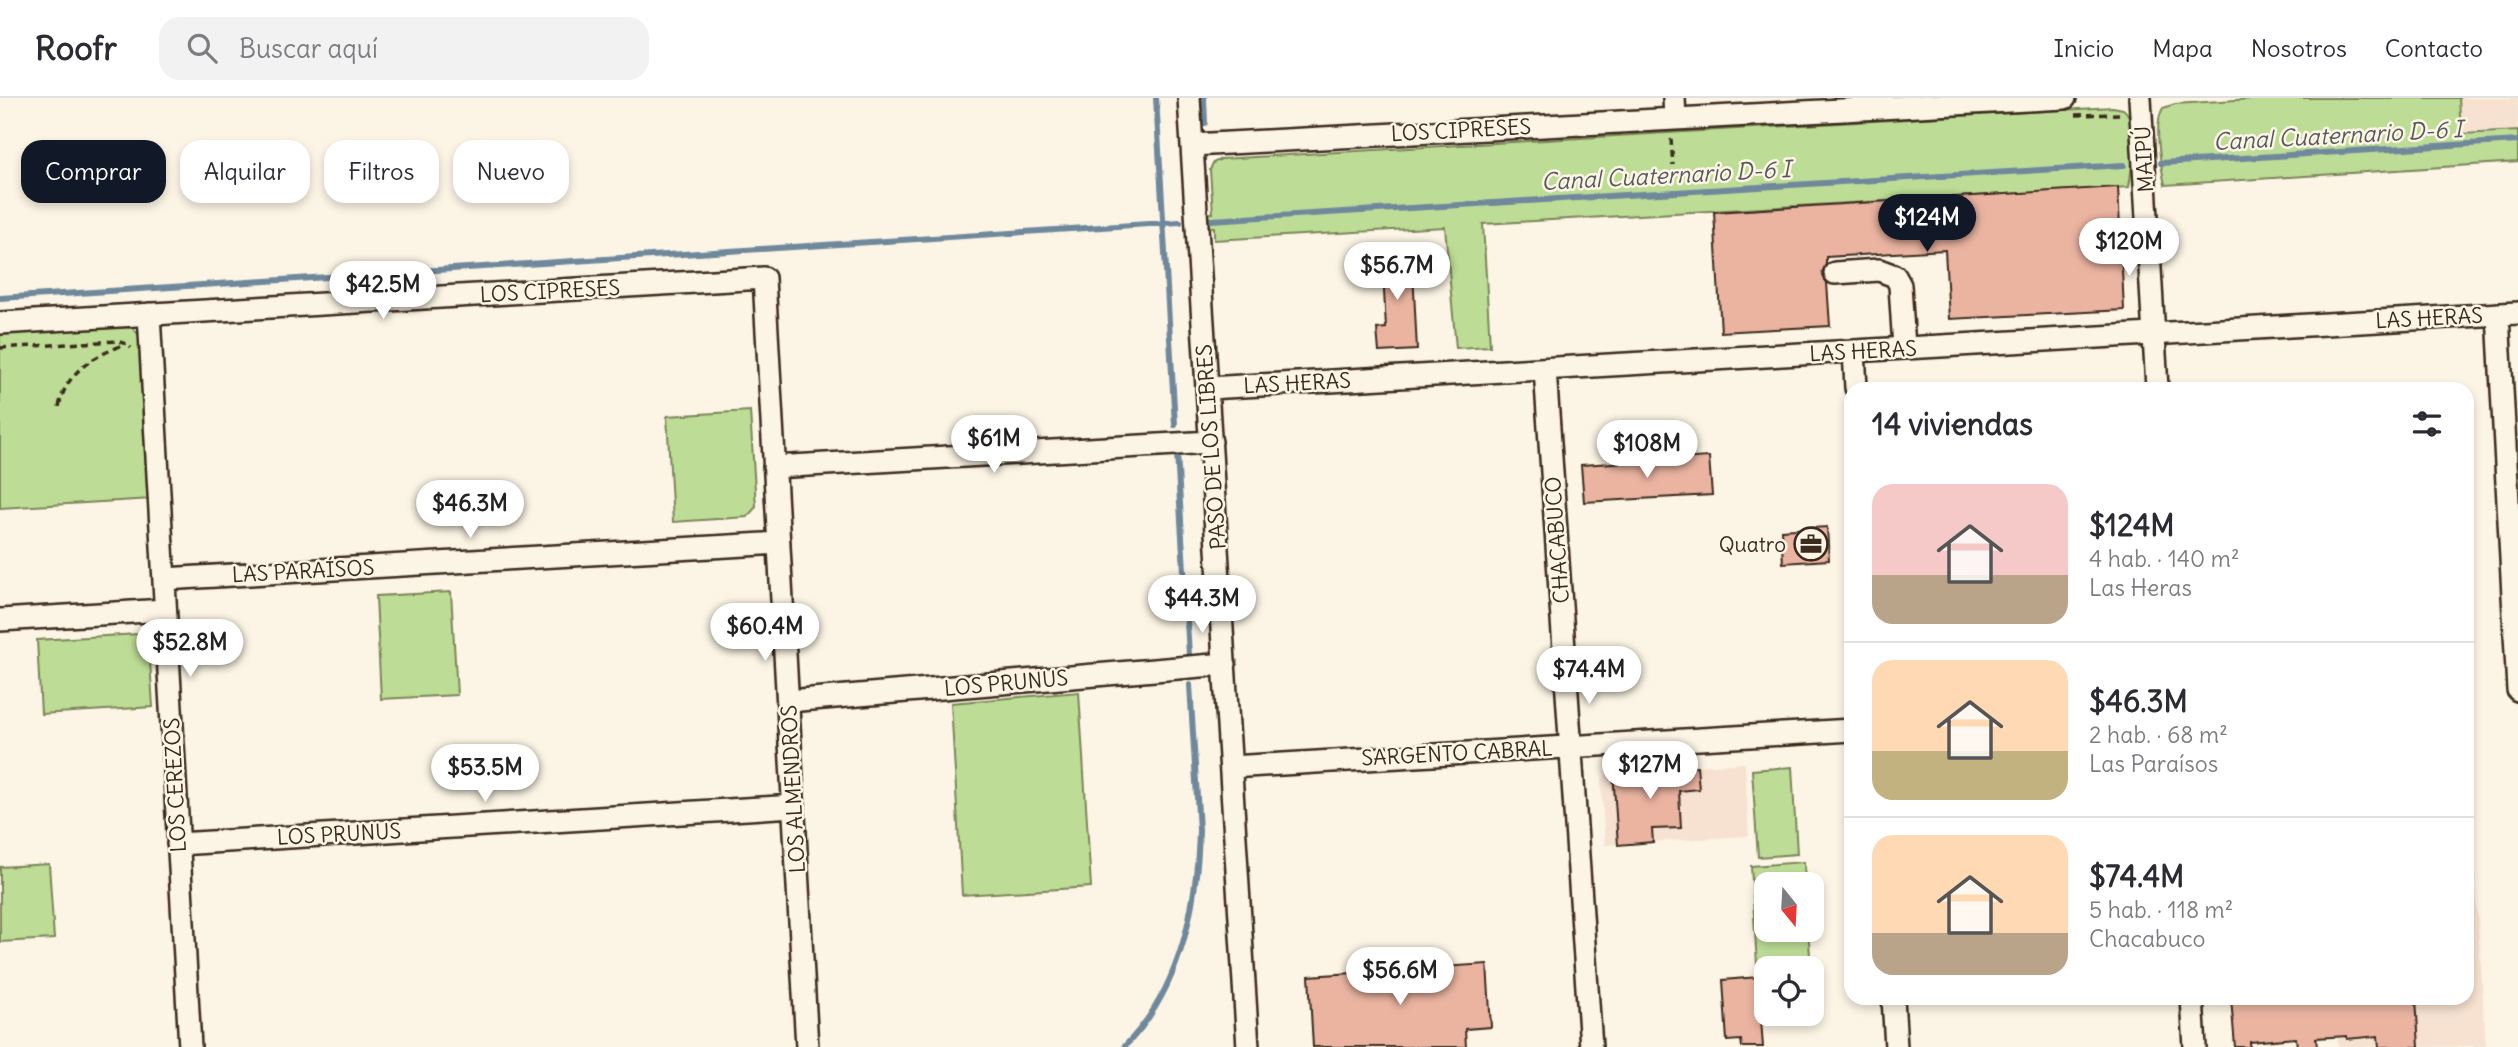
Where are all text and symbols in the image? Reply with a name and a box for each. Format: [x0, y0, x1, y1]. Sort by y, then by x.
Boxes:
search box [159, 17, 649, 80]
text: Roofr [35, 27, 117, 69]
icon: search [183, 29, 221, 67]
text: Buscar aquí [239, 32, 378, 65]
text: Inicio [2054, 33, 2114, 63]
text: Mapa [2152, 33, 2213, 63]
text: Nosotros [2251, 33, 2347, 63]
text: Contacto [2385, 33, 2483, 63]
street label: LOS CIPRESES [1390, 113, 1532, 147]
water label: Canal Cuaternario D-6 I [2212, 114, 2468, 156]
street label: MAIPÚ [2129, 125, 2159, 193]
chip: Comprar [21, 140, 166, 203]
chip: Alquilar [180, 140, 310, 203]
chip: Filtros [324, 140, 439, 203]
chip: Nuevo [453, 140, 569, 203]
water label: Canal Cuaternario D-6 I [1540, 154, 1796, 196]
pin: $124M [1878, 194, 1976, 254]
text: $124M [1894, 202, 1960, 231]
pin: $120M [2080, 218, 2178, 278]
text: $120M [2095, 226, 2163, 255]
pin: $56.7M [1340, 242, 1454, 302]
text: $56.7M [1360, 250, 1434, 279]
pin: $42.5M [326, 262, 440, 321]
text: $42.5M [345, 269, 421, 298]
street label: LOS CIPRESES [479, 274, 621, 308]
street label: LAS HERAS [2375, 302, 2483, 334]
street label: LAS HERAS [1809, 335, 1917, 367]
street label: PASO DE LOS LIBRES [1190, 343, 1232, 551]
street label: LAS HERAS [1243, 367, 1351, 399]
text: 14 viviendas [1872, 405, 2033, 443]
icon: filters [2408, 405, 2446, 443]
pin: $61M [953, 416, 1035, 475]
pin: $108M [1598, 420, 1696, 480]
text: $61M [967, 423, 1021, 452]
text: $108M [1613, 428, 1681, 457]
street label: CHACABUCO [1539, 476, 1575, 604]
pin: $46.3M [413, 480, 527, 540]
text: $46.3M [432, 488, 508, 517]
text: $124M [2089, 506, 2175, 544]
icon: home [1928, 512, 2012, 596]
office icon: Quatro [1792, 525, 1830, 563]
place label: Quatro [1719, 531, 1786, 558]
text: 4 hab. · 140 m² [2089, 544, 2240, 573]
street label: LAS PARAÍSOS [231, 554, 375, 588]
text: Las Heras [2089, 573, 2192, 602]
pin: $44.3M [1145, 575, 1259, 635]
text: $44.3M [1164, 583, 1240, 612]
pin: $60.4M [708, 603, 822, 663]
text: $60.4M [726, 611, 804, 640]
pin: $52.8M [133, 620, 247, 679]
text: $52.8M [152, 627, 228, 656]
pin: $74.4M [1532, 646, 1646, 706]
text: $74.4M [1552, 654, 1626, 683]
street label: LOS PRUNUS [943, 664, 1069, 702]
text: $46.3M [2089, 682, 2188, 720]
icon: home [1928, 688, 2012, 772]
street label: LOS ALMENDROS [775, 704, 811, 874]
street label: LOS CEREZOS [158, 717, 192, 853]
text: 2 hab. · 68 m² [2089, 720, 2228, 749]
street label: SARGENTO CABRAL [1361, 735, 1553, 771]
pin: $127M [1601, 742, 1699, 801]
pin: $53.5M [428, 744, 542, 804]
text: $127M [1618, 749, 1682, 778]
text: Las Paraísos [2089, 749, 2218, 778]
text: $53.5M [447, 752, 523, 781]
street label: LOS PRUNUS [276, 817, 402, 851]
text: $74.4M [2089, 857, 2184, 895]
icon: home [1928, 863, 2012, 947]
north arrow [1754, 872, 1824, 942]
map controls [1754, 872, 1824, 1026]
text: 5 hab. · 118 m² [2089, 895, 2233, 924]
text: Chacabuco [2089, 924, 2206, 953]
pin: $56.6M [1343, 948, 1457, 1007]
text: $56.6M [1362, 955, 1438, 984]
button: locate [1754, 956, 1824, 1026]

